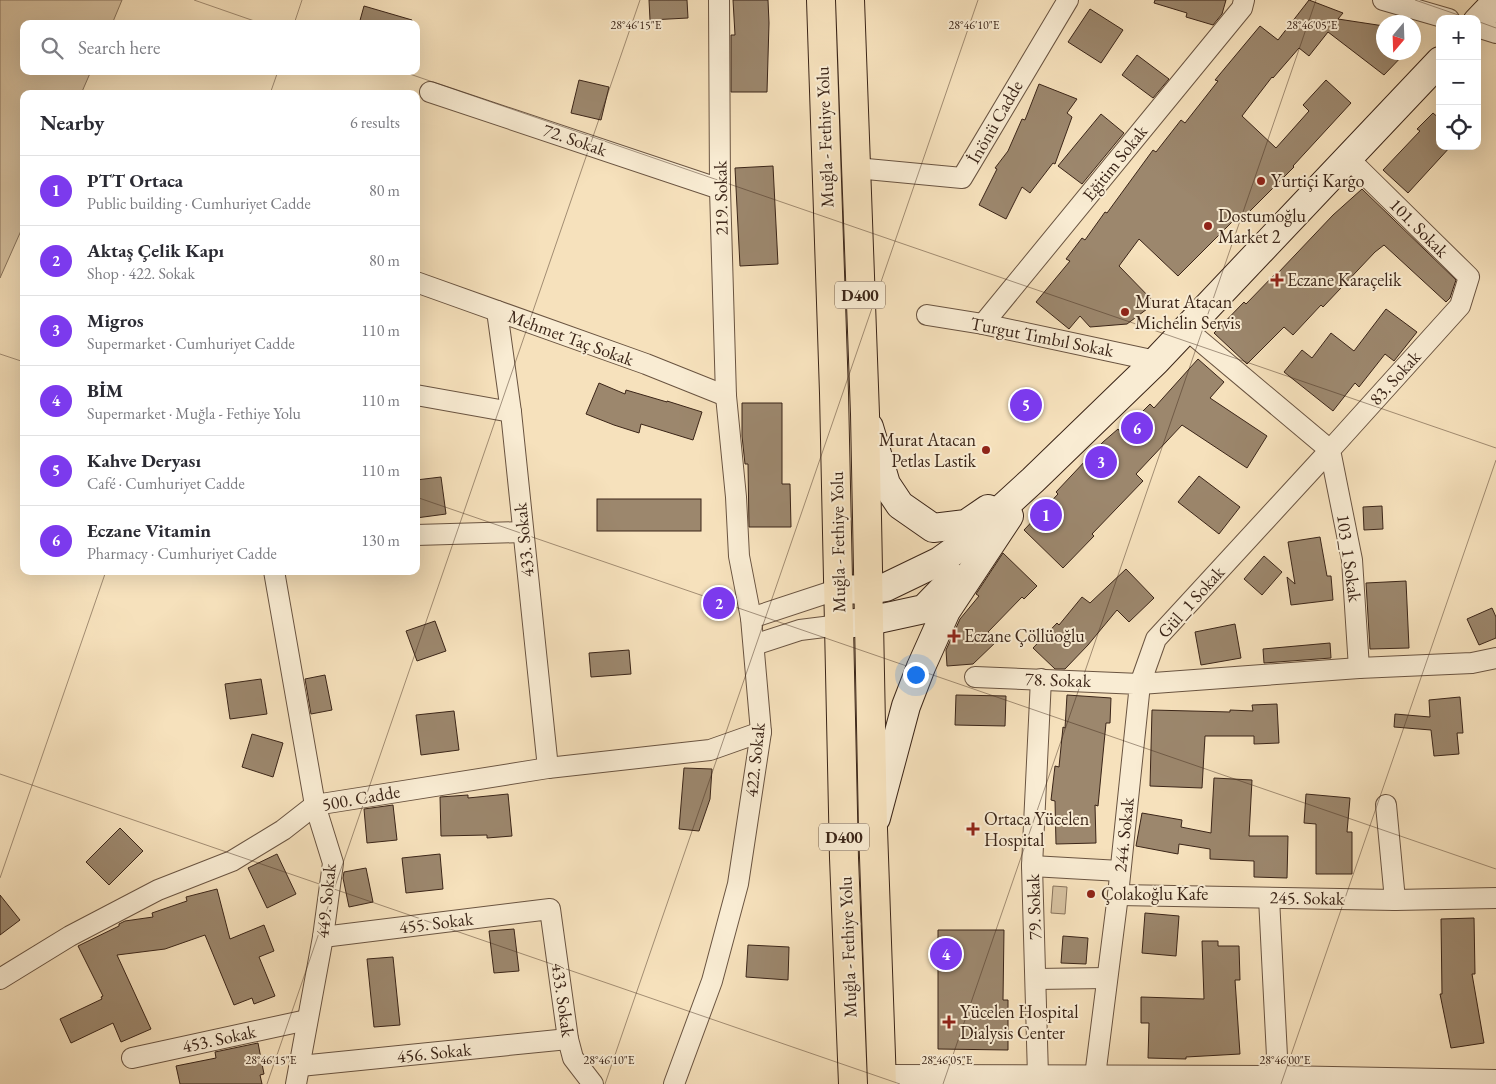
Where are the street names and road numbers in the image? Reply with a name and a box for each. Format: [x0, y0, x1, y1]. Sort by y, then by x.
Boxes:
street label: Muğla - Fethiye Yolu [811, 66, 838, 208]
street label: İnönü Cadde [962, 76, 1028, 167]
street label: 72. Sokak [540, 118, 611, 161]
street label: Eğitim Sokak [1077, 120, 1153, 205]
street label: 219. Sokak [708, 160, 733, 236]
street label: 101. Sokak [1385, 193, 1454, 263]
road number: D400 [835, 282, 885, 308]
street label: Mehmet Taç Sokak [505, 304, 638, 371]
street label: Turgut Tımbıl Sokak [968, 311, 1116, 362]
street label: 83. Sokak [1364, 345, 1426, 410]
street label: Muğla - Fethiye Yolu [825, 471, 850, 613]
street label: 433. Sokak [508, 501, 539, 578]
street label: 103_1 Sokak [1332, 513, 1367, 604]
street label: Gül_1 Sokak [1152, 560, 1229, 643]
street label: 78. Sokak [1025, 667, 1092, 692]
street label: 422. Sokak [739, 721, 770, 798]
street label: 500. Cadde [320, 779, 402, 816]
street label: 244. Sokak [1108, 796, 1139, 873]
road number: D400 [819, 824, 869, 850]
street label: 449. Sokak [310, 862, 341, 939]
street label: 79. Sokak [1021, 873, 1046, 940]
street label: Muğla - Fethiye Yolu [834, 876, 861, 1018]
street label: 245. Sokak [1269, 885, 1345, 910]
street label: 455. Sokak [397, 906, 475, 938]
street label: 433. Sokak [547, 961, 580, 1039]
street label: 453. Sokak [180, 1019, 258, 1058]
street label: 456. Sokak [396, 1037, 473, 1068]

